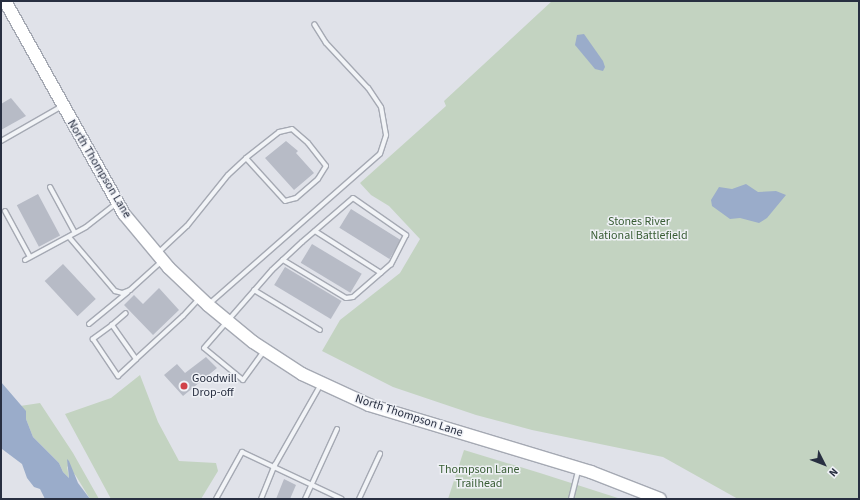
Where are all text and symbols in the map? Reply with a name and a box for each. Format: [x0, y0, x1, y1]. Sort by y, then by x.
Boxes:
street label: North Thompson Lane [64, 117, 134, 221]
park label: Stones River National Battlefield [590, 215, 688, 243]
place label: Goodwill Drop-off [192, 372, 237, 400]
marker: Goodwill Drop-off [179, 381, 189, 391]
street label: North Thompson Lane [353, 392, 465, 440]
north arrow [804, 444, 844, 484]
park label: Thompson Lane Trailhead [439, 463, 519, 491]
text: N [825, 465, 841, 480]

